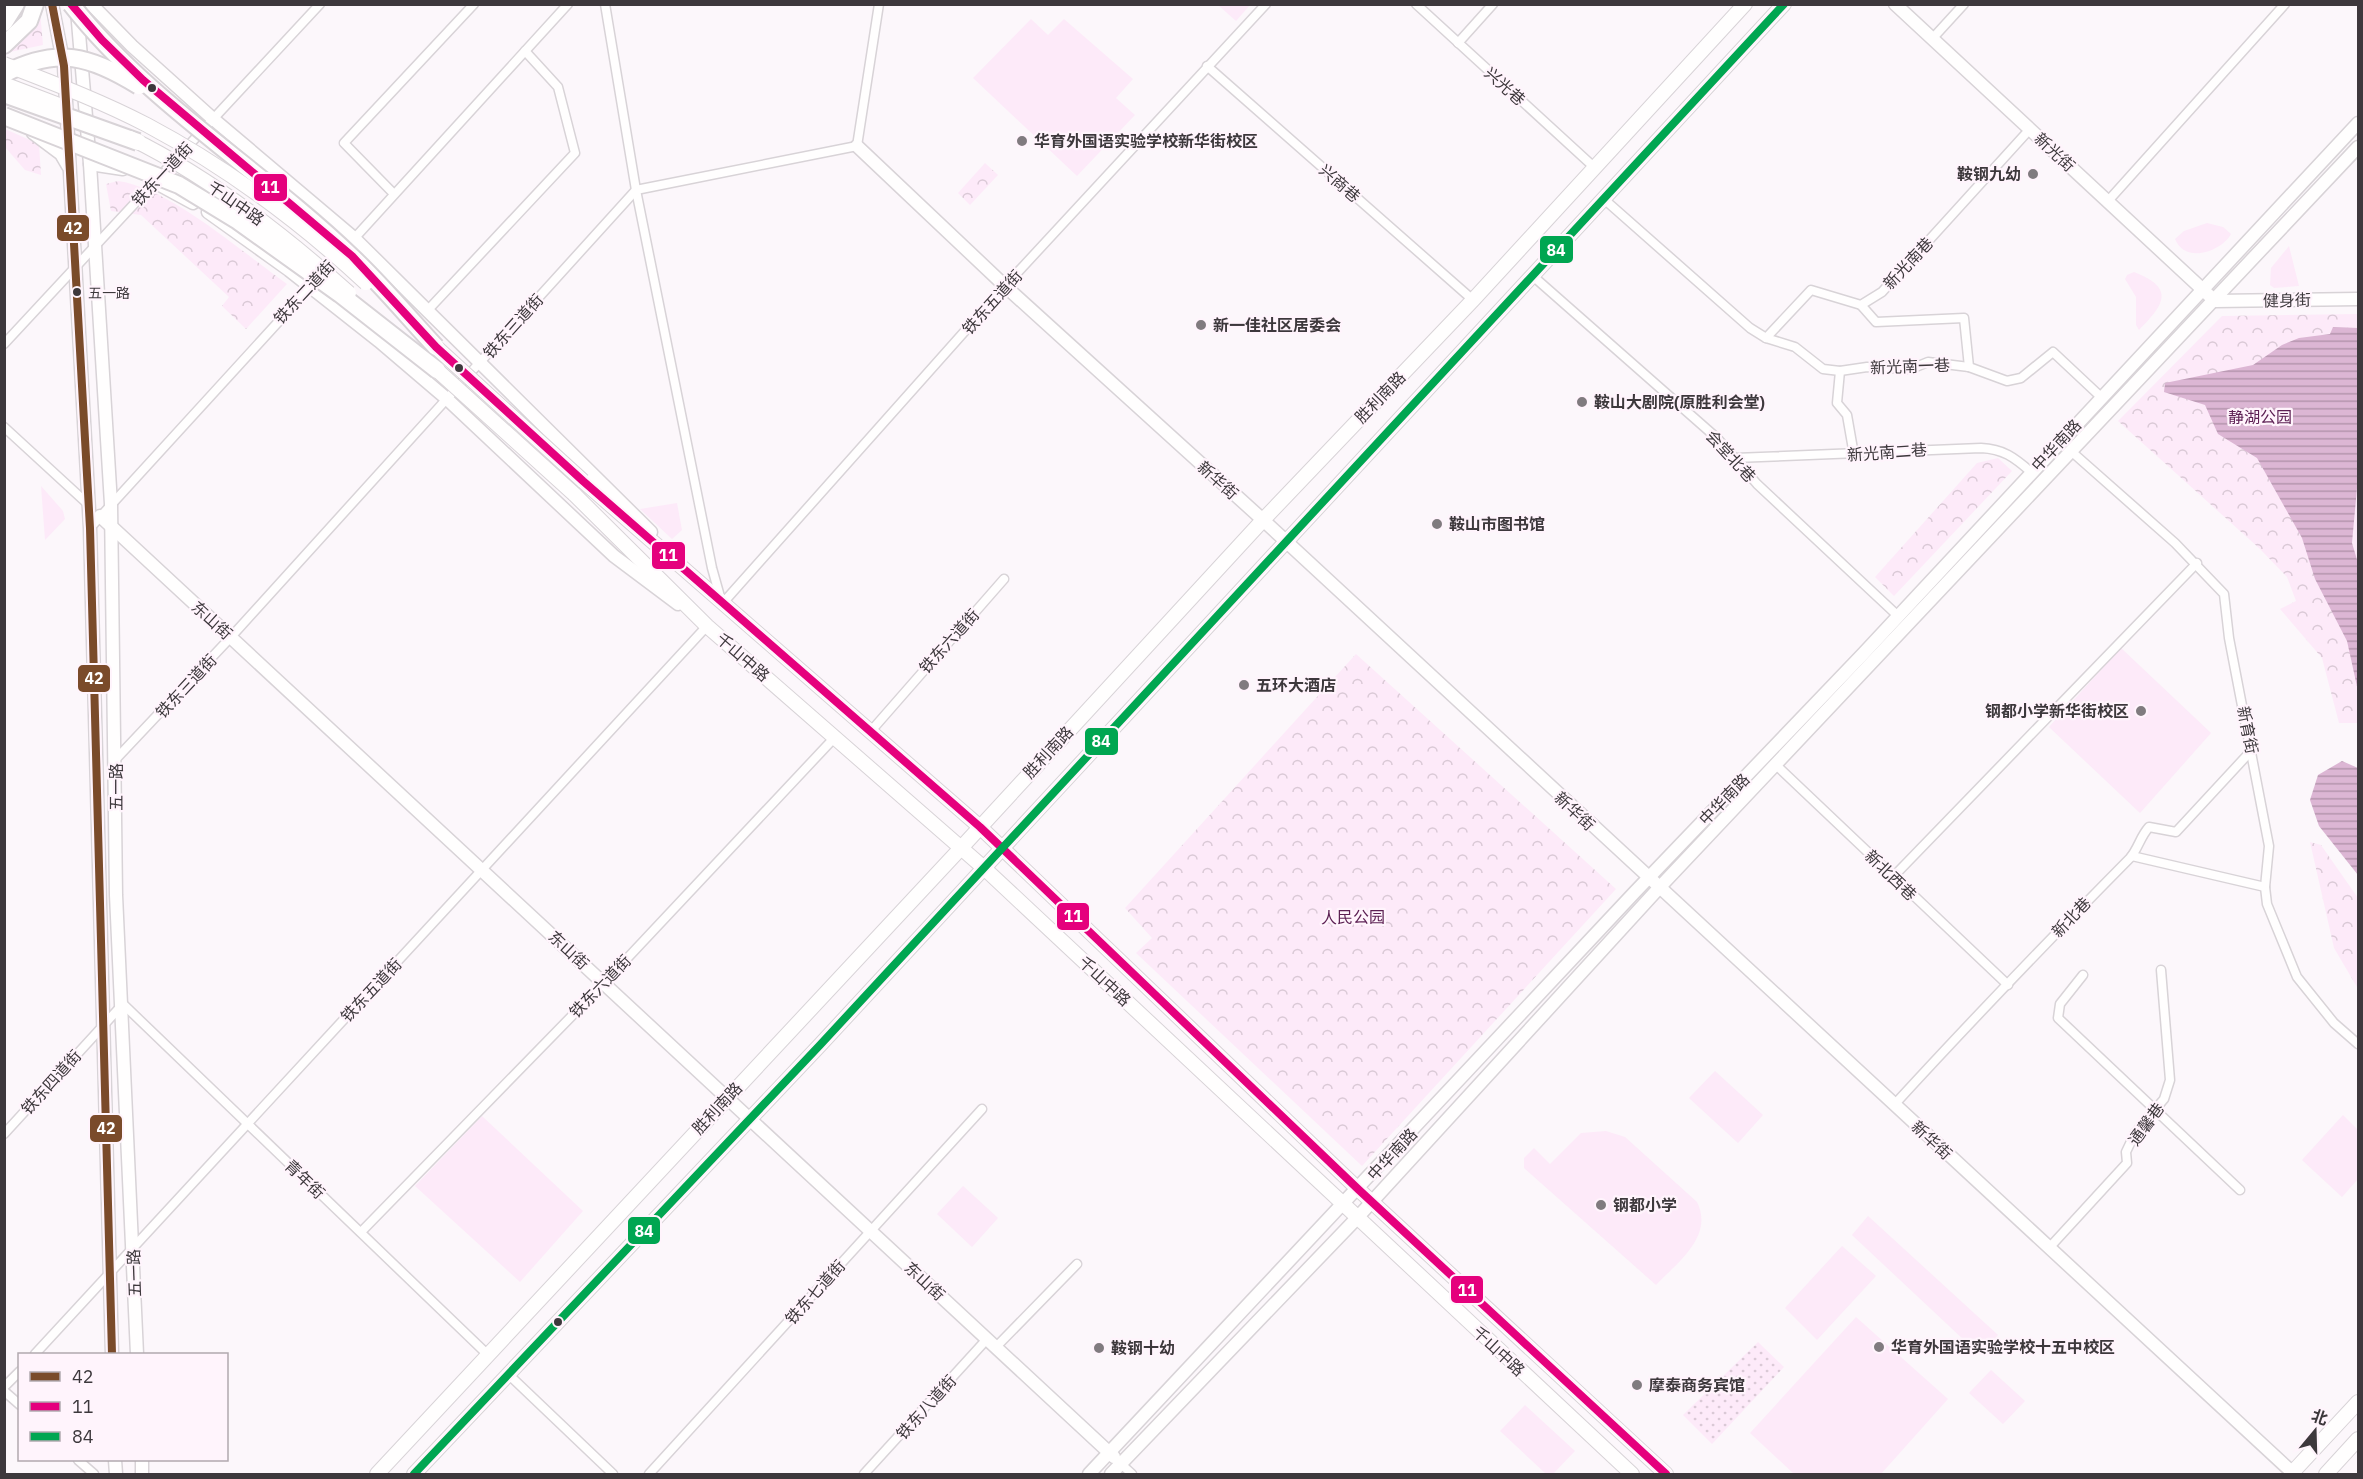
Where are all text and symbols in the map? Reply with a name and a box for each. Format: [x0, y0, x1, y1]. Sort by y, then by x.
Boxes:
street label: 兴光巷 [1480, 63, 1530, 109]
unlabelled marker [146, 82, 158, 94]
street label: 新光街 [2031, 128, 2079, 176]
place label: 华育外国语实验学校新华街校区 [1034, 131, 1258, 151]
marker: 华育外国语实验学校新华街校区 [1015, 134, 1029, 148]
street label: 铁东一道街 [127, 138, 197, 210]
street label: 兴商巷 [1315, 160, 1365, 206]
place label: 鞍钢九幼 [1957, 164, 2021, 184]
marker: 鞍钢九幼 [2026, 167, 2040, 181]
line badge: 11 [253, 173, 288, 202]
street label: 千山中路 [204, 176, 268, 230]
text: 11 [260, 177, 280, 197]
line badge: 42 [56, 214, 90, 242]
text: 42 [63, 218, 83, 238]
street label: 新光南巷 [1879, 233, 1937, 293]
line badge: 84 [1539, 235, 1574, 264]
text: 84 [1546, 240, 1566, 260]
street label: 铁东二道街 [269, 256, 339, 328]
street label: 铁东五道街 [958, 266, 1026, 338]
place label: 五一路 [88, 284, 130, 302]
marker: 五一路 [71, 286, 83, 298]
street label: 铁东三道街 [479, 290, 547, 362]
street label: 健身街 [2263, 290, 2311, 310]
place label: 新一佳社区居委会 [1213, 315, 1341, 335]
marker: 新一佳社区居委会 [1194, 318, 1208, 332]
street label: 新光南一巷 [1870, 355, 1950, 377]
unlabelled marker [453, 362, 465, 374]
street label: 胜利南路 [1351, 367, 1409, 427]
place label: 鞍山大剧院(原胜利会堂) [1594, 392, 1765, 412]
marker: 鞍山大剧院(原胜利会堂) [1575, 395, 1589, 409]
park label: 静湖公园 [2228, 407, 2292, 427]
street label: 中华南路 [2027, 415, 2085, 475]
street label: 会堂北巷 [1702, 426, 1760, 486]
street label: 新光南二巷 [1846, 439, 1928, 465]
street label: 新华街 [1193, 457, 1243, 503]
place label: 鞍山市图书馆 [1449, 514, 1545, 534]
marker: 鞍山市图书馆 [1430, 517, 1444, 531]
line badge: 11 [651, 541, 686, 570]
text: 11 [658, 545, 678, 565]
street label: 东山街 [187, 597, 237, 643]
street label: 铁东六道街 [915, 605, 983, 677]
street label: 千山中路 [712, 628, 774, 686]
street label: 铁东三道街 [151, 650, 221, 722]
line badge: 42 [77, 664, 111, 693]
text: 42 [84, 668, 104, 688]
place label: 五环大酒店 [1256, 675, 1336, 695]
marker: 五环大酒店 [1237, 678, 1251, 692]
place label: 钢都小学新华街校区 [1985, 701, 2129, 721]
marker: 钢都小学新华街校区 [2134, 704, 2148, 718]
street label: 新育街 [2234, 705, 2262, 755]
street label: 胜利南路 [1019, 722, 1077, 782]
line badge: 84 [1084, 727, 1119, 756]
text: 84 [1091, 731, 1111, 751]
street label: 五一路 [106, 763, 126, 811]
street label: 中华南路 [1695, 769, 1753, 829]
street label: 新华街 [1551, 787, 1599, 835]
street label: 新北西巷 [1861, 846, 1921, 904]
street label: 新北巷 [2047, 893, 2095, 941]
line badge: 11 [1056, 902, 1090, 931]
text: 11 [1063, 906, 1083, 926]
park label: 人民公园 [1321, 907, 1385, 927]
street label: 东山街 [545, 926, 593, 974]
street label: 铁东六道街 [565, 950, 635, 1022]
street label: 千山中路 [1075, 952, 1135, 1010]
street label: 铁东五道街 [336, 954, 406, 1026]
street label: 铁东四道街 [17, 1046, 85, 1118]
street label: 胜利南路 [688, 1078, 746, 1138]
street label: 通馨巷 [2124, 1099, 2168, 1149]
line badge: 42 [89, 1114, 123, 1143]
street label: 新华街 [1908, 1116, 1956, 1164]
text: 42 [96, 1118, 116, 1138]
street label: 中华南路 [1363, 1124, 1421, 1184]
street label: 青年街 [281, 1155, 329, 1203]
place label: 钢都小学 [1613, 1195, 1677, 1215]
marker: 钢都小学 [1594, 1198, 1608, 1212]
line badge: 84 [627, 1216, 661, 1245]
text: 84 [634, 1221, 654, 1241]
street label: 五一路 [123, 1249, 145, 1297]
street label: 铁东七道街 [781, 1256, 849, 1328]
street label: 东山街 [901, 1257, 949, 1305]
line badge: 11 [1450, 1275, 1484, 1304]
text: 11 [1457, 1280, 1477, 1300]
unlabelled marker [552, 1316, 564, 1328]
street label: 千山中路 [1469, 1322, 1529, 1380]
place label: 华育外国语实验学校十五中校区 [1891, 1337, 2115, 1357]
place label: 鞍钢十幼 [1111, 1338, 1175, 1358]
marker: 华育外国语实验学校十五中校区 [1872, 1340, 1886, 1354]
marker: 鞍钢十幼 [1092, 1341, 1106, 1355]
legend [18, 1353, 228, 1461]
text: 42 [72, 1365, 94, 1388]
street label: 铁东八道街 [892, 1371, 960, 1443]
place label: 摩泰商务宾馆 [1649, 1375, 1745, 1395]
marker: 摩泰商务宾馆 [1630, 1378, 1644, 1392]
text: 11 [72, 1395, 94, 1418]
north arrow [2285, 1401, 2345, 1461]
text: 北 [2309, 1405, 2331, 1429]
text: 84 [72, 1425, 94, 1448]

